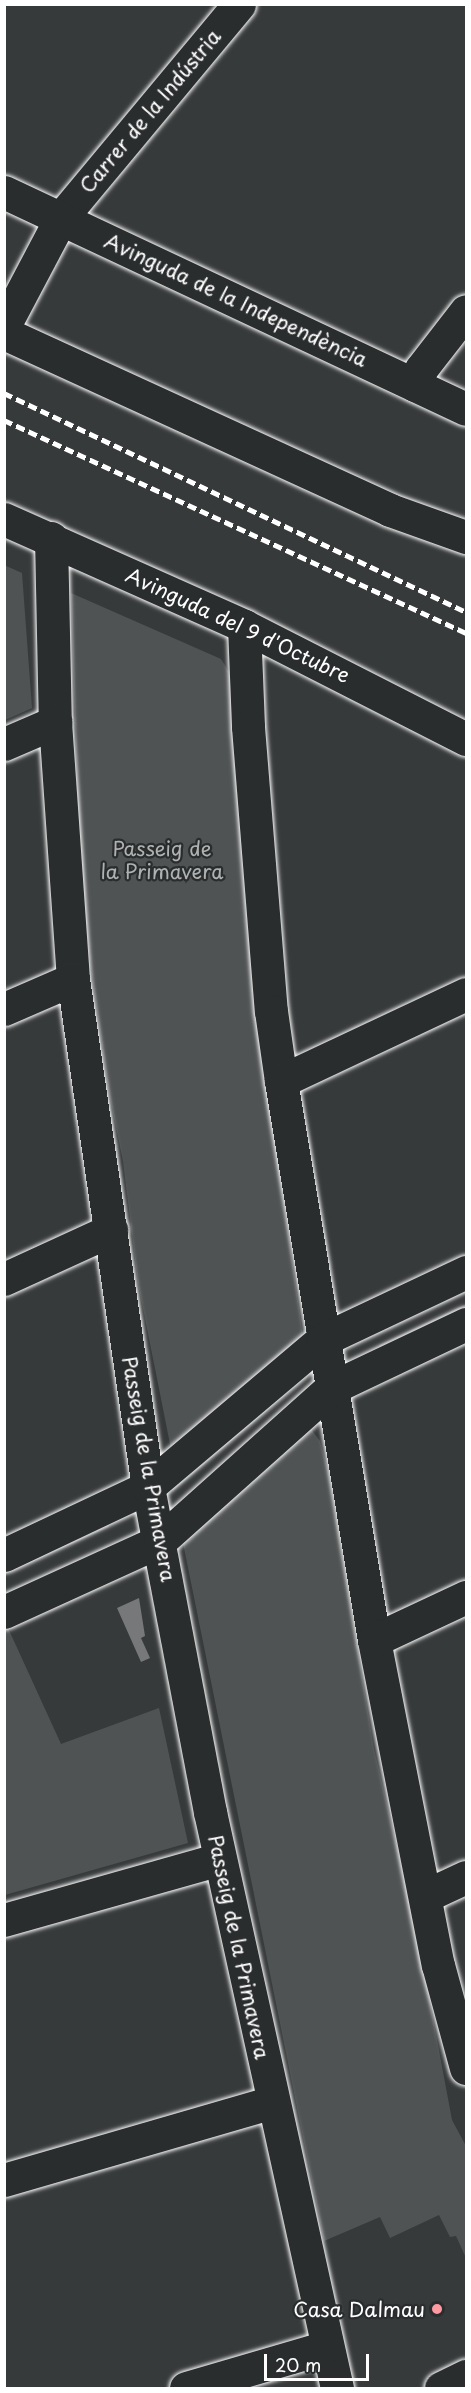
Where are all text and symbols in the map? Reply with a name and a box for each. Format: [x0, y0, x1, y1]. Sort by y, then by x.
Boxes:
street label: Carrer de la Indústria [74, 23, 226, 199]
street label: Avinguda de la Independència [100, 228, 372, 372]
street label: Avinguda del 9 d'Octubre [122, 562, 354, 688]
park label: Passeig de la Primavera [100, 836, 224, 883]
street label: Passeig de la Primavera [117, 1355, 181, 1583]
street label: Passeig de la Primavera [204, 1833, 274, 2061]
place label: Casa Dalmau [294, 2297, 425, 2321]
marker: Casa Dalmau [430, 2302, 444, 2316]
scale bar [267, 2342, 372, 2380]
text: 20 m [275, 2351, 321, 2378]

